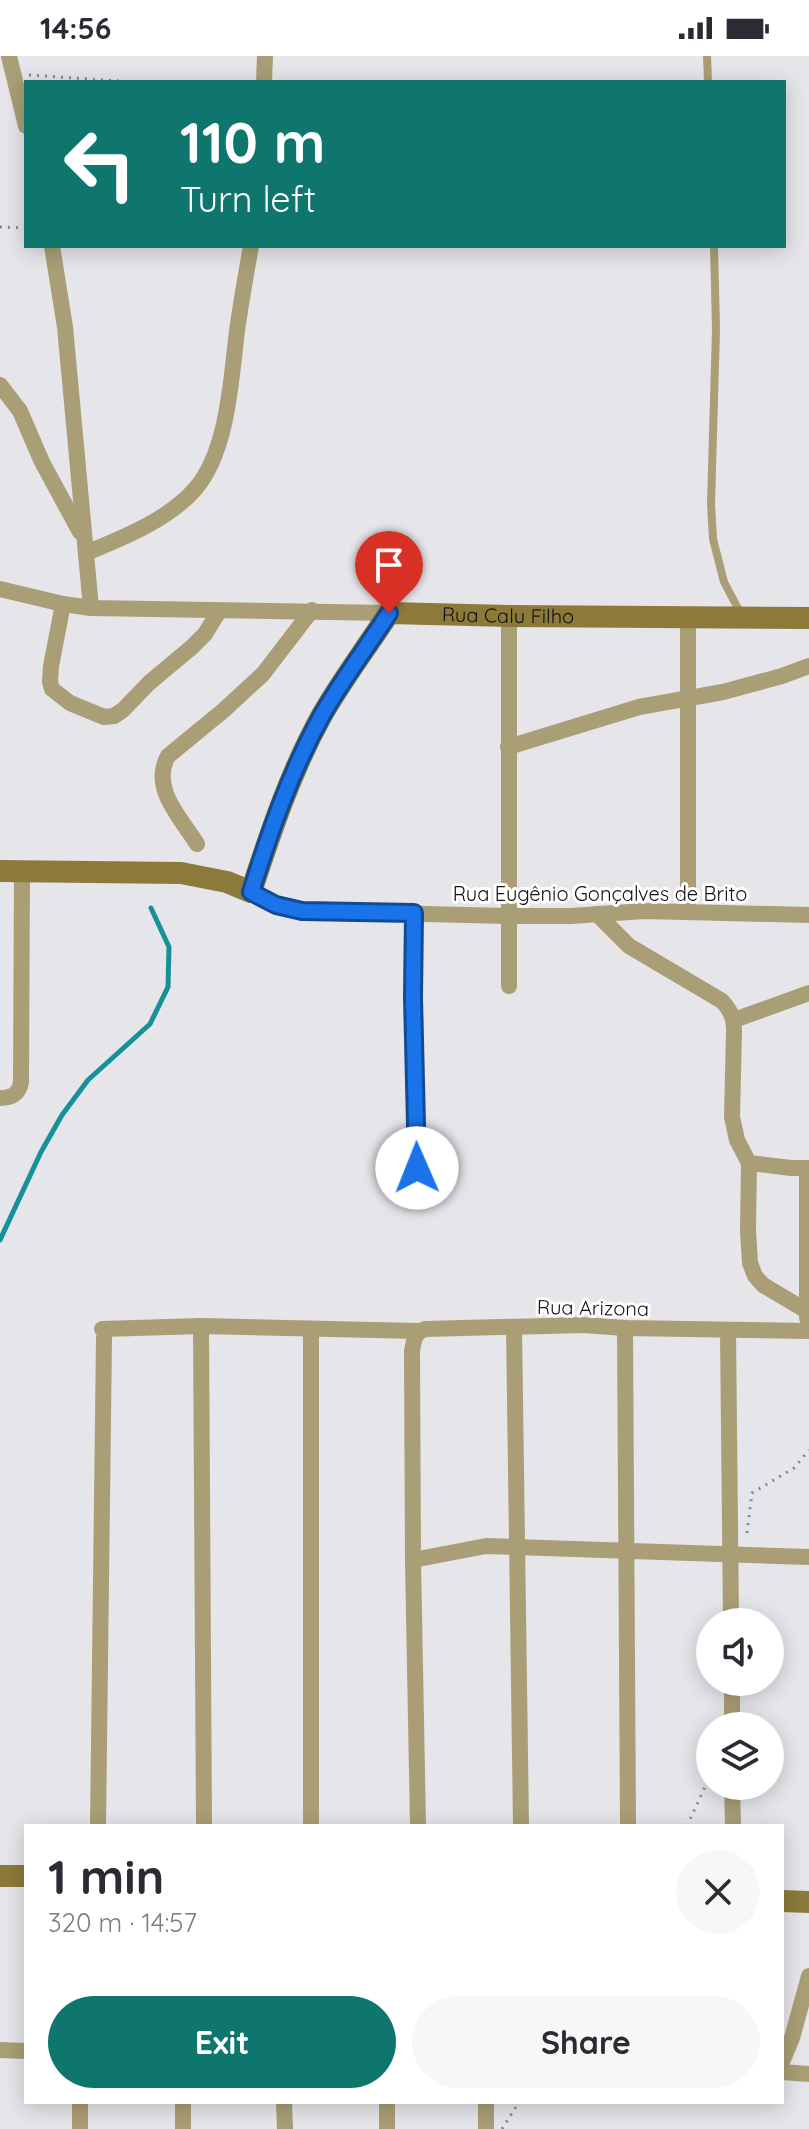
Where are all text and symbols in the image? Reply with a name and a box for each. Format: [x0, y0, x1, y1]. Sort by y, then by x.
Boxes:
text: 14:56 [40, 9, 111, 47]
text: 110 m [180, 107, 325, 177]
icon: left [48, 112, 152, 216]
text: Turn left [180, 176, 316, 221]
pin [355, 531, 423, 613]
icon: arrive [367, 543, 411, 587]
street label: Rua Calu Filho [442, 601, 574, 628]
street label: Rua Eugênio Gonçalves de Brito [453, 881, 747, 906]
position arrow [375, 1126, 459, 1210]
street label: Rua Arizona [537, 1294, 649, 1321]
map controls [696, 1608, 784, 1800]
button: sound [696, 1608, 784, 1696]
button: layers [696, 1712, 784, 1800]
text: 1 min [48, 1846, 164, 1906]
button: close [676, 1850, 760, 1934]
text: 320 m · 14:57 [48, 1906, 197, 1939]
button: Exit [48, 1996, 396, 2088]
button: Share [412, 1996, 760, 2088]

